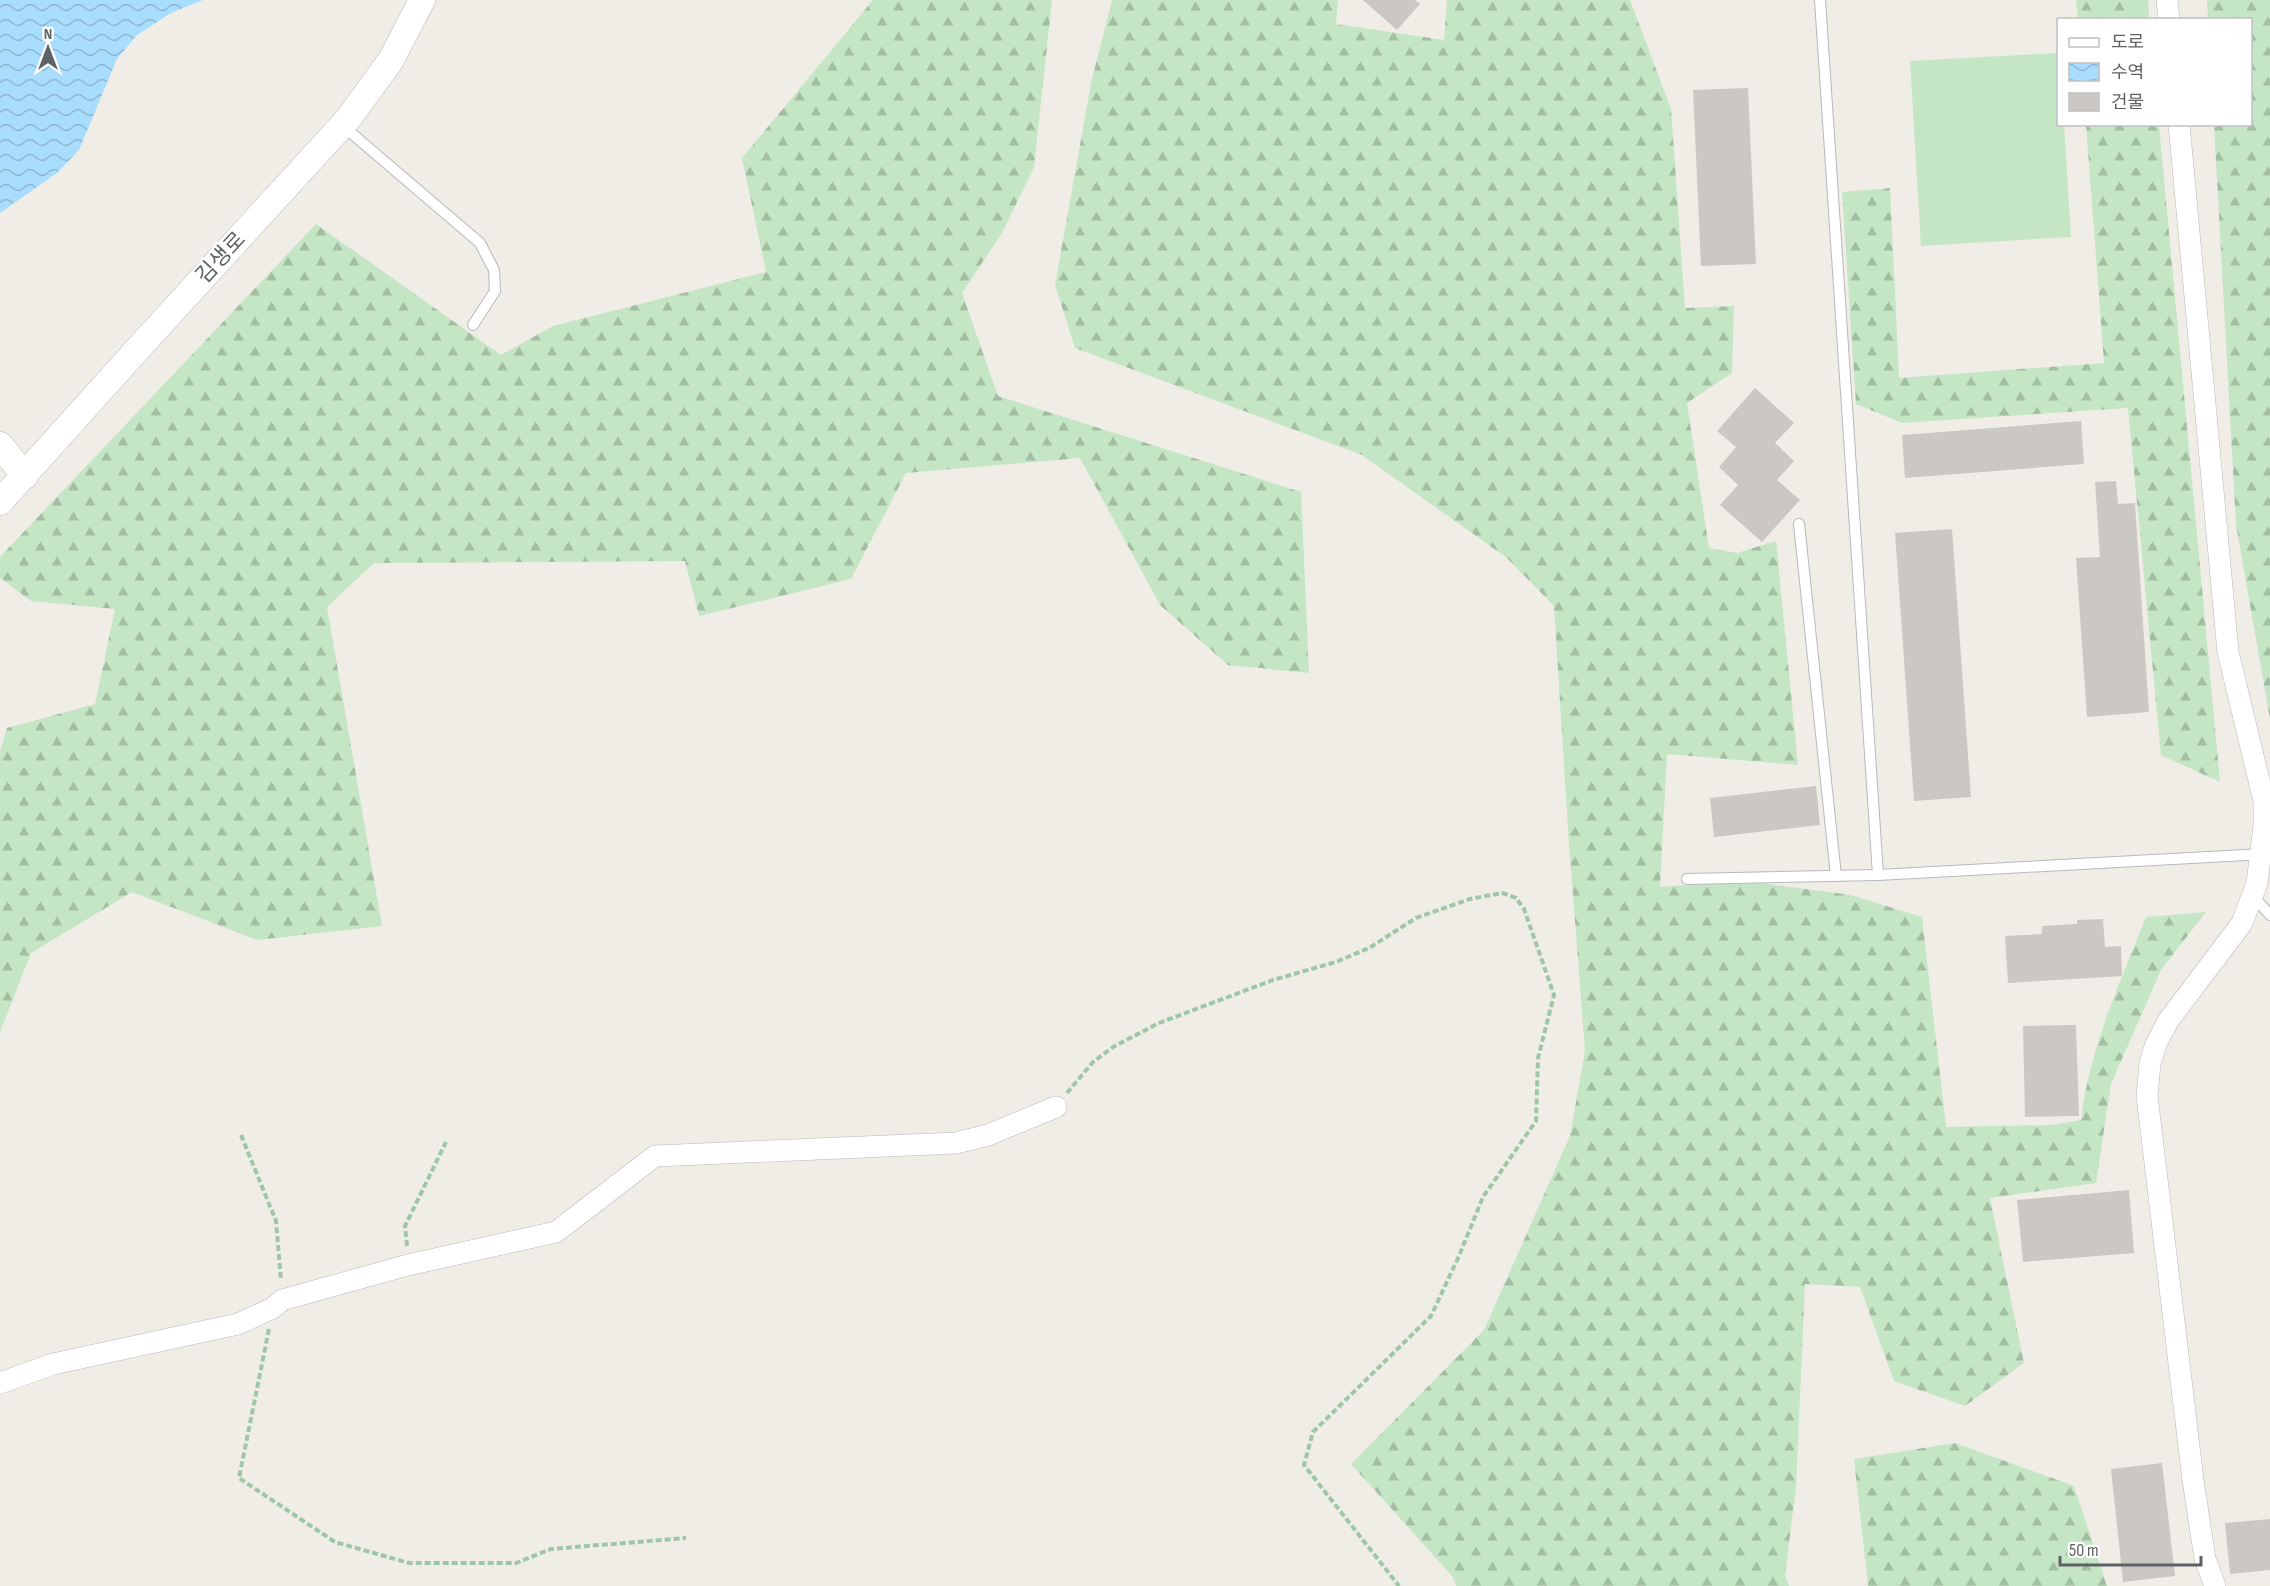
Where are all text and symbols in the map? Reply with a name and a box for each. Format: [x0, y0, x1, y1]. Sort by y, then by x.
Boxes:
north arrow [18, 18, 78, 78]
legend [2057, 18, 2252, 126]
text: N [44, 25, 52, 44]
text: 도로 [2111, 32, 2144, 53]
text: 수역 [2111, 62, 2144, 83]
text: 건물 [2111, 92, 2144, 113]
street label: 김생로 [190, 227, 252, 289]
scale bar [2060, 1529, 2201, 1567]
text: 50 m [2069, 1540, 2099, 1561]

